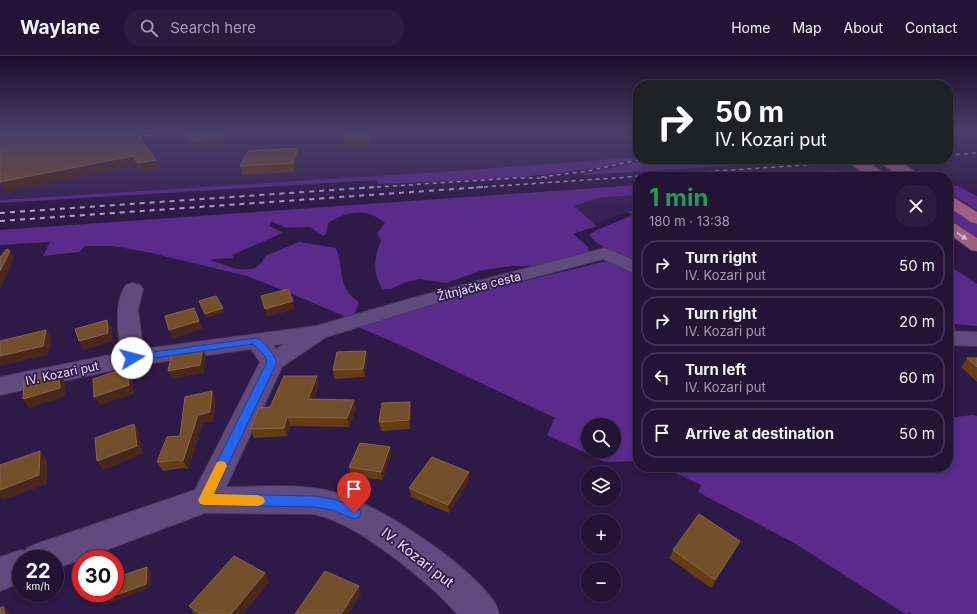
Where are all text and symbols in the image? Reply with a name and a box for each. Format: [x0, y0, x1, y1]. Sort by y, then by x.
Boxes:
search box [124, 10, 404, 46]
text: Waylane [20, 16, 100, 39]
icon: search [138, 17, 160, 39]
text: Search here [170, 18, 256, 37]
text: Home [731, 19, 770, 36]
text: Map [792, 19, 822, 36]
text: About [844, 19, 883, 36]
text: Contact [905, 19, 957, 36]
text: 50 m [715, 95, 784, 129]
icon: right [649, 96, 701, 148]
text: IV. Kozari put [715, 129, 827, 150]
text: 1 min [649, 183, 708, 212]
button: close [895, 185, 937, 227]
text: 180 m · 13:38 [649, 213, 730, 229]
one-way arrow [957, 232, 968, 240]
text: Turn right [685, 248, 757, 267]
icon: right [651, 254, 673, 276]
text: 50 m [899, 256, 935, 275]
text: IV. Kozari put [685, 267, 766, 283]
street label: Žitnjačka cesta [436, 268, 522, 304]
text: Turn right [685, 304, 757, 323]
icon: right [651, 310, 673, 332]
text: 20 m [899, 312, 935, 331]
text: IV. Kozari put [685, 323, 766, 339]
position arrow [111, 337, 153, 379]
street label: IV. Kozari put [24, 358, 100, 388]
text: Turn left [685, 360, 746, 379]
icon: left [651, 366, 673, 388]
text: 60 m [899, 368, 935, 387]
text: IV. Kozari put [685, 379, 766, 395]
map controls [581, 418, 621, 602]
button: search [581, 418, 621, 458]
icon: arrive [651, 422, 673, 444]
text: Arrive at destination [685, 424, 834, 443]
text: 50 m [899, 424, 935, 443]
button: layers [581, 466, 621, 506]
pin [337, 472, 371, 513]
icon: arrive [343, 478, 365, 500]
button: + [581, 514, 621, 554]
street label: IV. Kozari put [379, 524, 458, 591]
speed limit sign: 30 [72, 550, 124, 602]
text: 22 [25, 559, 51, 583]
button: − [581, 562, 621, 602]
text: km/h [26, 580, 50, 592]

